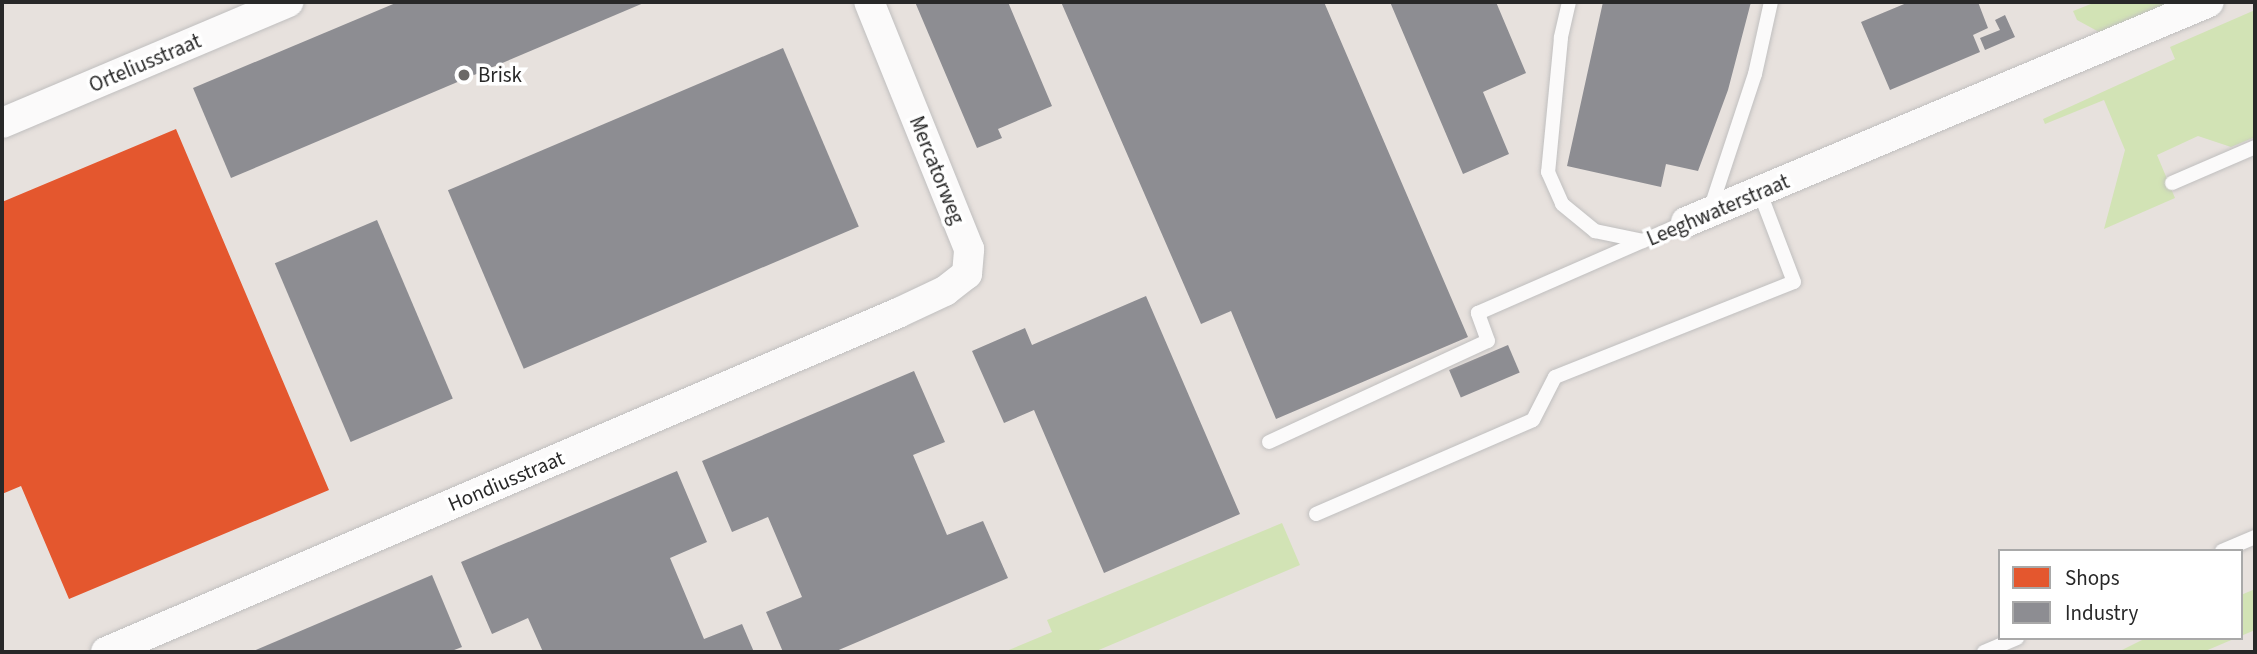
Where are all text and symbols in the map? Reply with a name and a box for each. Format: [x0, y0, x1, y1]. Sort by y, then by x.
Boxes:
street label: Orteliusstraat [85, 28, 205, 98]
place label: Brisk [478, 62, 522, 88]
marker: Brisk [456, 67, 472, 83]
street label: Mercatorweg [904, 112, 970, 228]
street label: Leeghwaterstraat [1643, 169, 1793, 251]
street label: Hondiusstraat [444, 445, 568, 517]
legend [1998, 549, 2243, 640]
text: Shops [2065, 563, 2119, 593]
text: Industry [2065, 598, 2138, 628]

